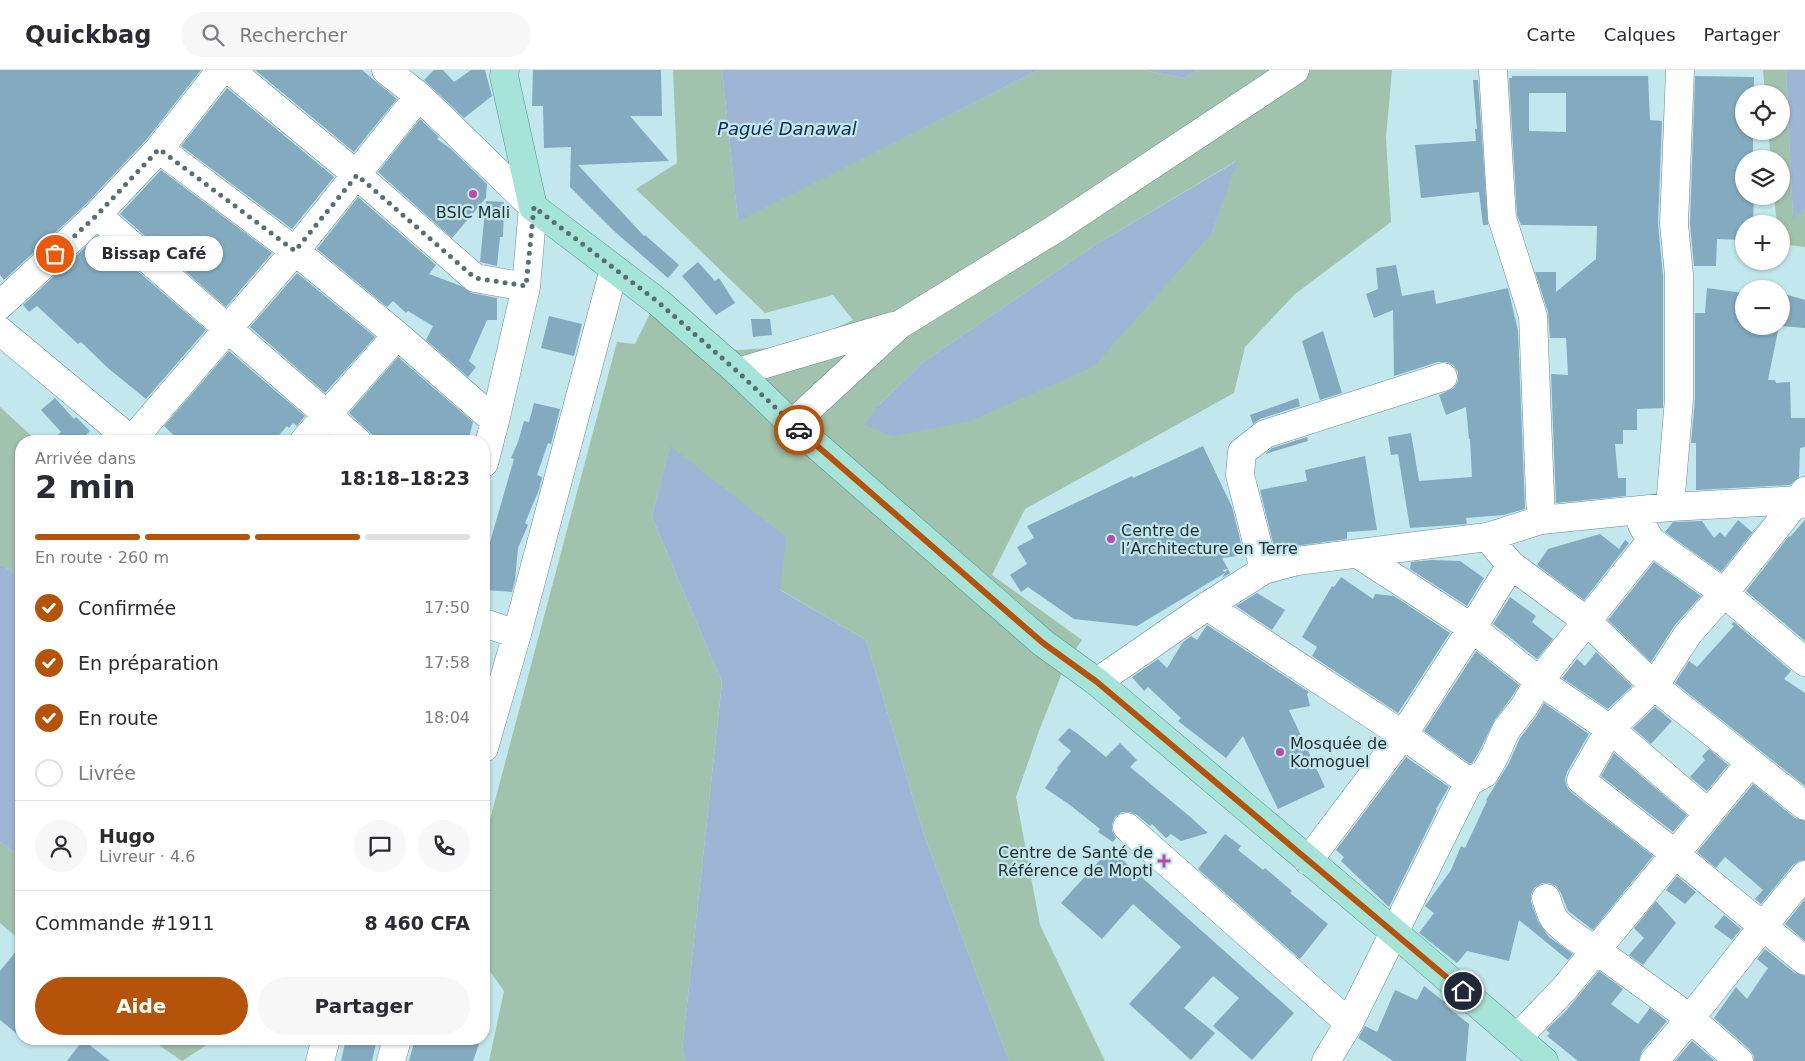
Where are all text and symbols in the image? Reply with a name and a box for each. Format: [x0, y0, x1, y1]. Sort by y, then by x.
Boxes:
search box [181, 12, 531, 57]
text: Quickbag [25, 21, 151, 49]
icon: search [199, 21, 227, 49]
text: Rechercher [239, 24, 347, 46]
text: Carte [1527, 24, 1576, 45]
text: Calques [1604, 24, 1676, 45]
text: Partager [1704, 24, 1780, 45]
map controls [1735, 85, 1790, 335]
button: locate [1735, 85, 1790, 140]
water label: Pagué Danawal [717, 118, 857, 139]
button: layers [1735, 150, 1790, 205]
marker: BSIC Mali [467, 188, 479, 200]
place label: BSIC Mali [436, 203, 510, 222]
button: + [1735, 215, 1790, 270]
pin [34, 233, 76, 275]
callout: Bissap Café [85, 236, 222, 272]
icon: bag [41, 240, 69, 268]
text: Bissap Café [102, 244, 206, 263]
button: − [1735, 280, 1790, 335]
courier [774, 405, 824, 455]
icon: car [785, 416, 813, 444]
text: Arrivée dans [35, 449, 136, 468]
text: 18:18–18:23 [340, 467, 470, 489]
text: 2 min [35, 468, 136, 506]
place label: Centre de l’Architecture en Terre [1121, 521, 1298, 558]
marker: Centre de l’Architecture en Terre [1105, 533, 1117, 545]
text: En route · 260 m [35, 548, 169, 567]
icon: check [35, 594, 63, 622]
text: Confirmée [78, 597, 176, 619]
text: 17:50 [424, 598, 470, 617]
icon: check [35, 649, 63, 677]
text: En préparation [78, 652, 219, 674]
text: 17:58 [424, 653, 470, 672]
icon: check [35, 704, 63, 732]
text: En route [78, 707, 158, 729]
text: 18:04 [424, 708, 470, 727]
place label: Mosquée de Komoguel [1290, 734, 1387, 771]
marker: Mosquée de Komoguel [1274, 746, 1286, 758]
text: Livrée [78, 762, 136, 784]
button: person [35, 820, 87, 872]
button: chat [354, 820, 406, 872]
button: phone [418, 820, 470, 872]
text: Hugo [99, 825, 155, 847]
place label: Centre de Santé de Référence de Mopti [998, 843, 1153, 880]
text: Livreur · 4.6 [99, 847, 195, 866]
marker: Centre de Santé de Référence de Mopti [1157, 854, 1171, 868]
text: Commande #1911 [35, 912, 215, 934]
text: 8 460 CFA [364, 912, 470, 934]
pin [1442, 970, 1484, 1012]
button: Aide [35, 977, 248, 1035]
button: Partager [258, 977, 470, 1035]
icon: home [1449, 977, 1477, 1005]

